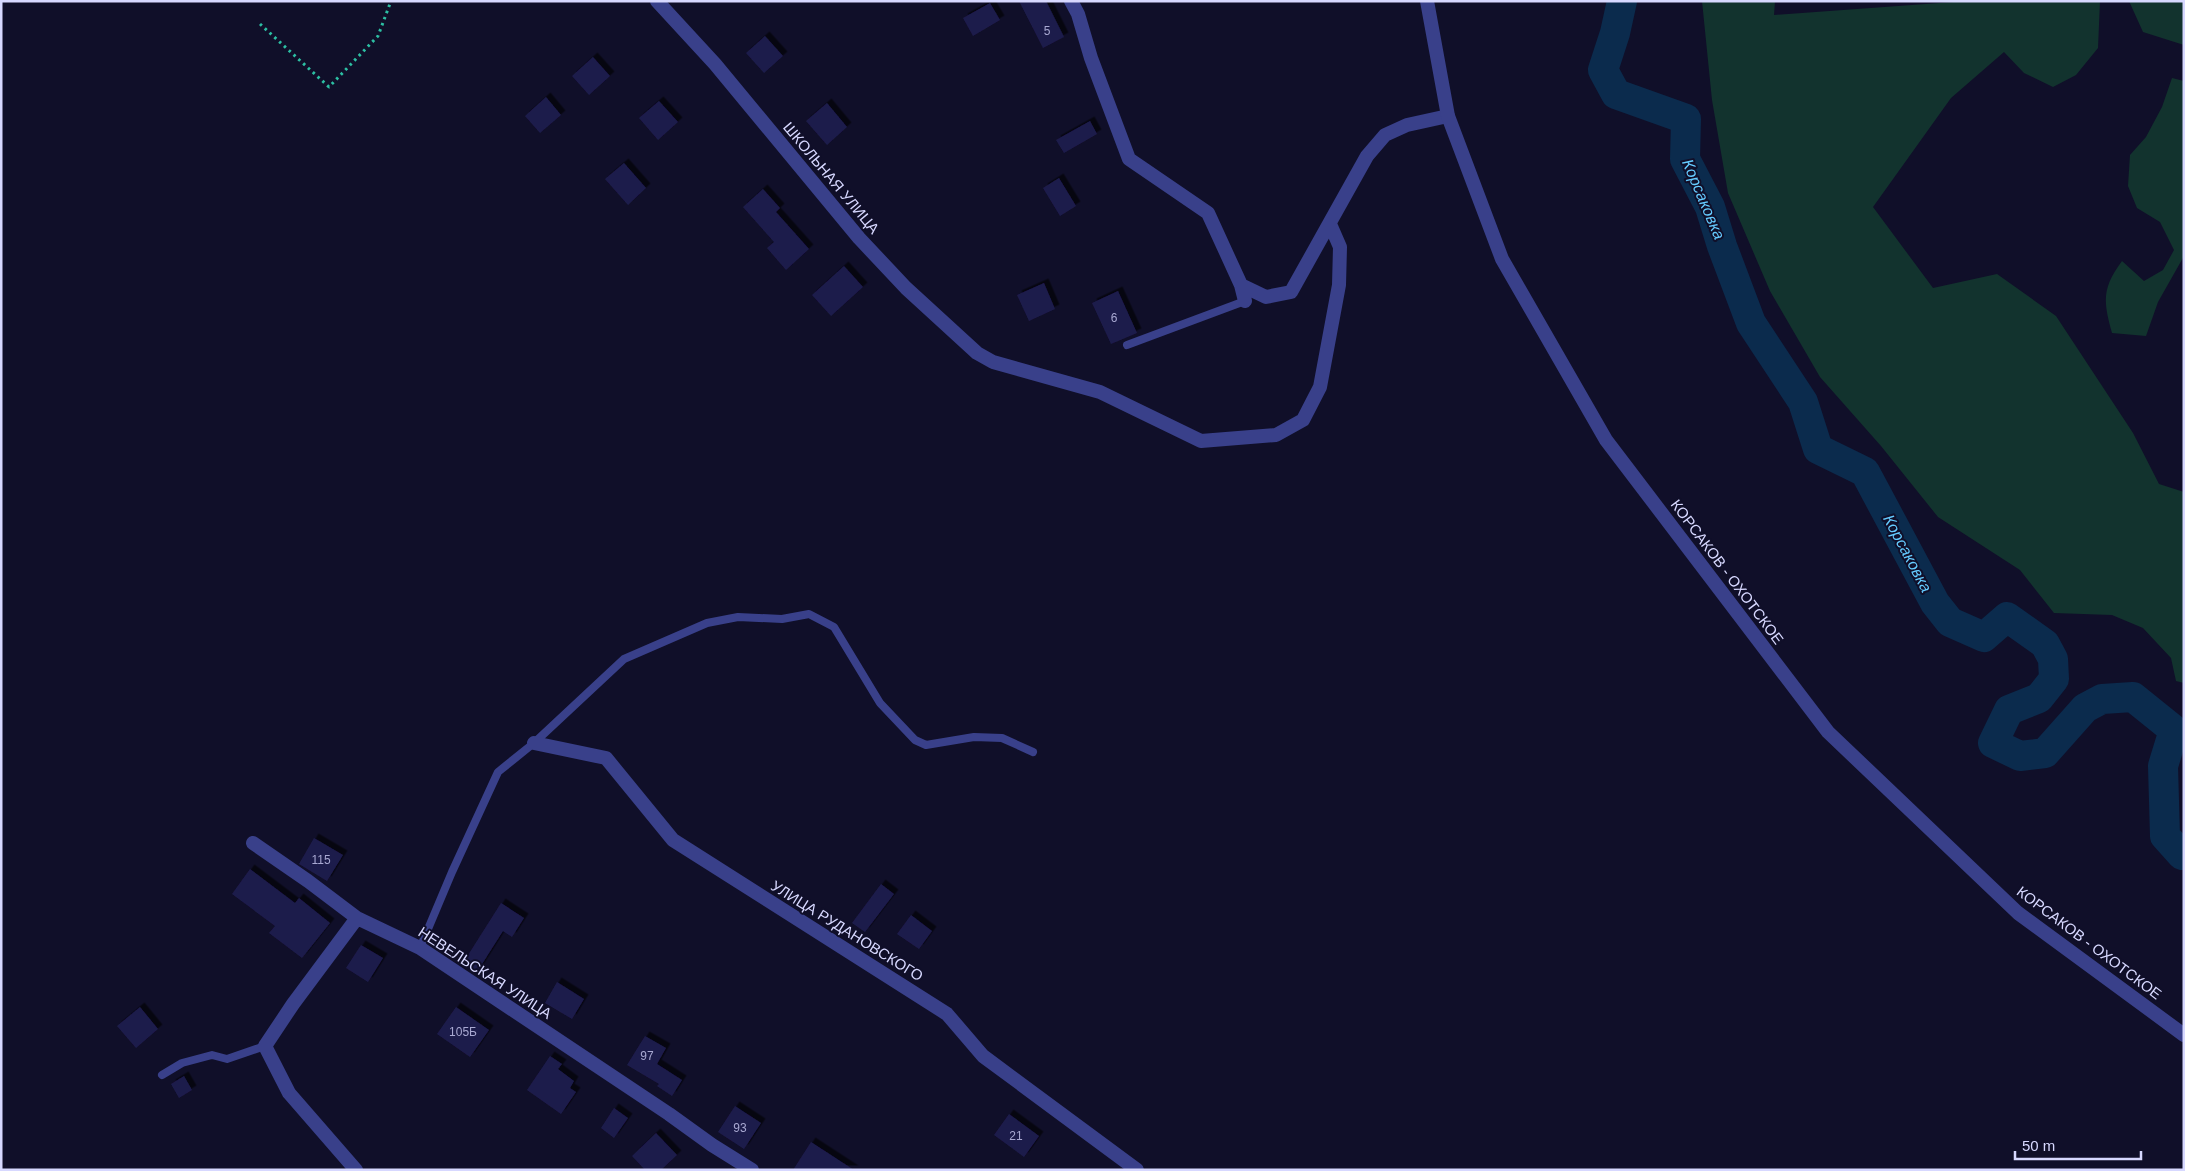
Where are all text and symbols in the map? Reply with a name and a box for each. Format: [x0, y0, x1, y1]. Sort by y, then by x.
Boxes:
house number: 5 [1044, 24, 1051, 38]
street label: ШКОЛЬНАЯ УЛИЦА [780, 119, 883, 237]
water label: Корсаковка [1679, 157, 1728, 242]
house number: 6 [1111, 311, 1118, 325]
street label: КОРСАКОВ - ОХОТСКОЕ [1667, 496, 1787, 647]
water label: Корсаковка [1880, 512, 1935, 595]
house number: 115 [311, 853, 331, 867]
street label: УЛИЦА РУДАНОВСКОГО [768, 877, 926, 984]
street label: КОРСАКОВ - ОХОТСКОЕ [2014, 883, 2165, 1003]
street label: НЕВЕЛЬСКАЯ УЛИЦА [415, 923, 555, 1022]
house number: 105Б [449, 1025, 477, 1039]
house number: 97 [640, 1049, 654, 1063]
house number: 93 [733, 1121, 747, 1135]
scale bar [2015, 1128, 2141, 1160]
house number: 21 [1009, 1129, 1023, 1143]
text: 50 m [2022, 1137, 2055, 1154]

